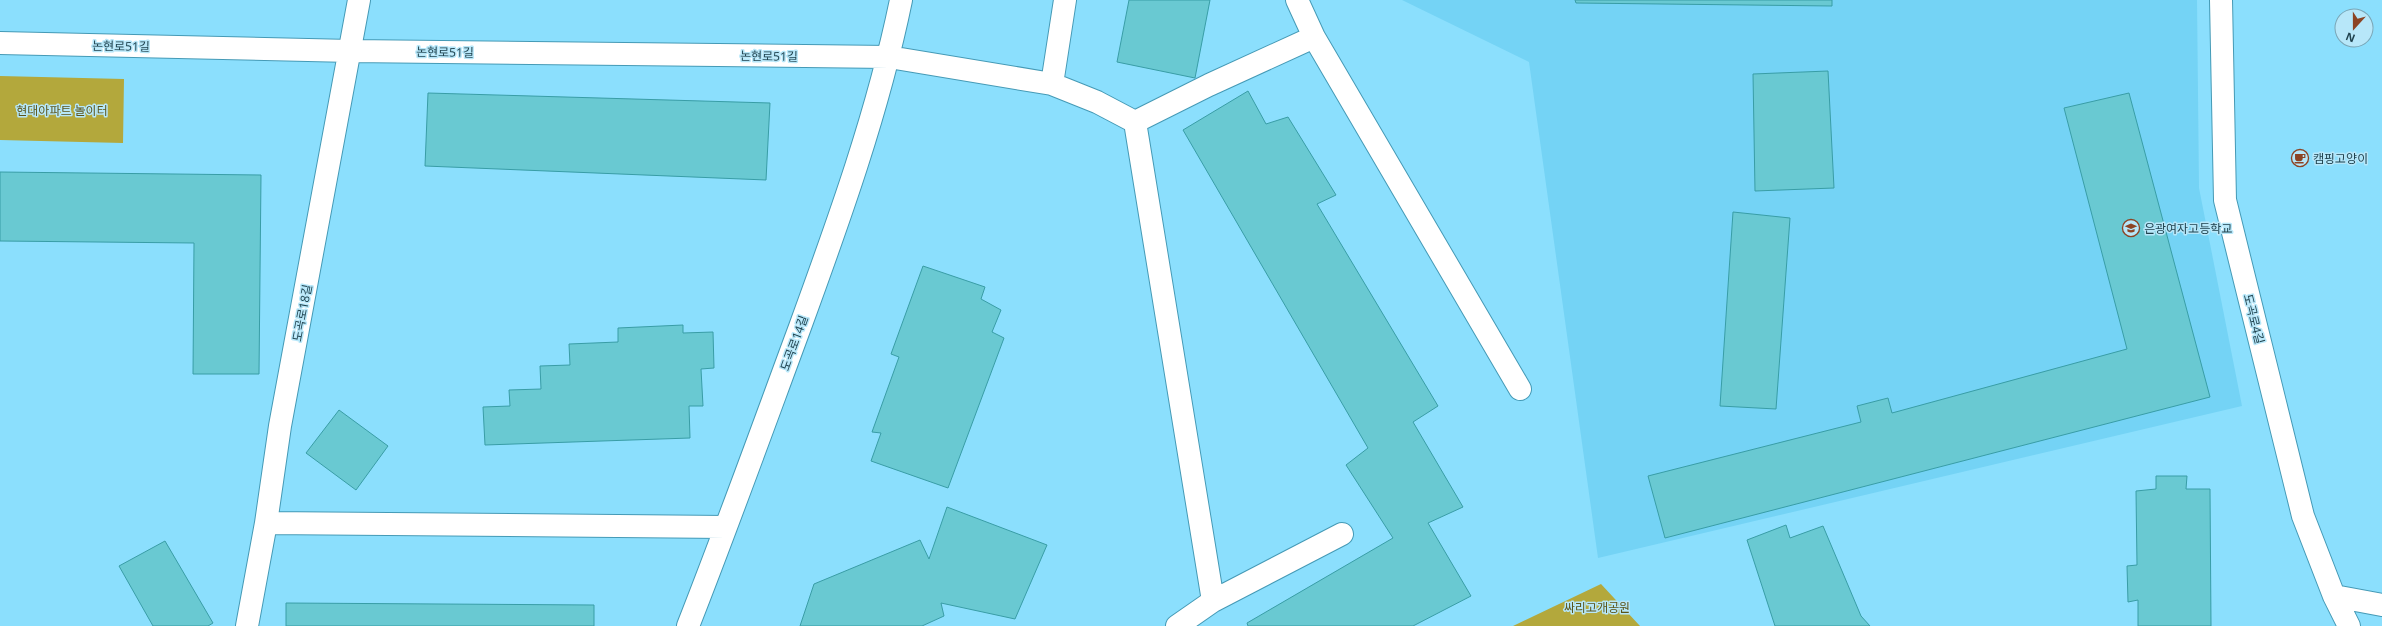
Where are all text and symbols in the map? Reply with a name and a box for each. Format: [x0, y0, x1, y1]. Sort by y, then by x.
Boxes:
north arrow [2334, 8, 2374, 48]
text: N [2343, 29, 2357, 46]
street label: 논현로51길 [92, 37, 150, 55]
street label: 논현로51길 [416, 43, 474, 61]
street label: 논현로51길 [740, 47, 798, 65]
park label: 현대아파트 놀이터 [16, 102, 108, 119]
cafe icon: 캠핑고양이 [2290, 148, 2310, 168]
place label: 캠핑고양이 [2313, 150, 2368, 167]
school or university icon: 은광여자고등학교 [2121, 218, 2141, 238]
place label: 은광여자고등학교 [2144, 220, 2232, 237]
street label: 도곡로18길 [288, 283, 316, 343]
street label: 도곡로4길 [2240, 292, 2268, 346]
street label: 도곡로14길 [776, 313, 812, 373]
park label: 싸리고개공원 [1564, 599, 1630, 616]

